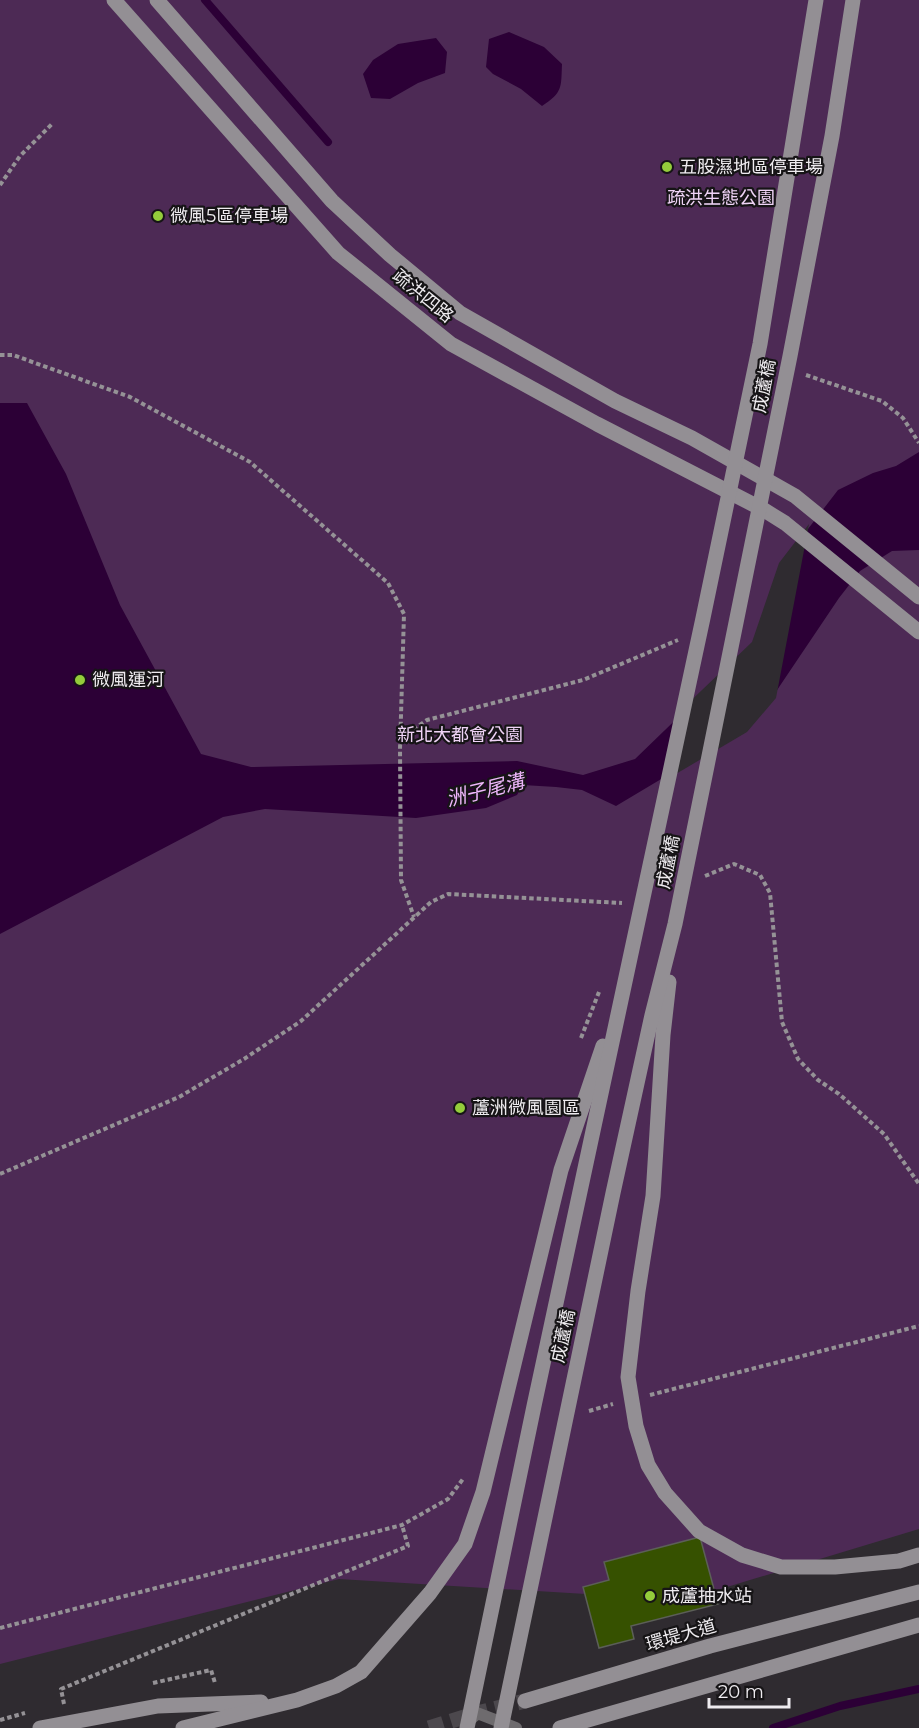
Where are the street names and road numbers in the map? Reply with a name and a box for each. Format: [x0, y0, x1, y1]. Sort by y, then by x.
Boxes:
street label: 疏洪四路 [388, 265, 458, 327]
street label: 成蘆橋 [748, 357, 780, 415]
street label: 成蘆橋 [652, 833, 684, 891]
street label: 成蘆橋 [547, 1307, 579, 1365]
street label: 環堤大道 [643, 1615, 719, 1655]

